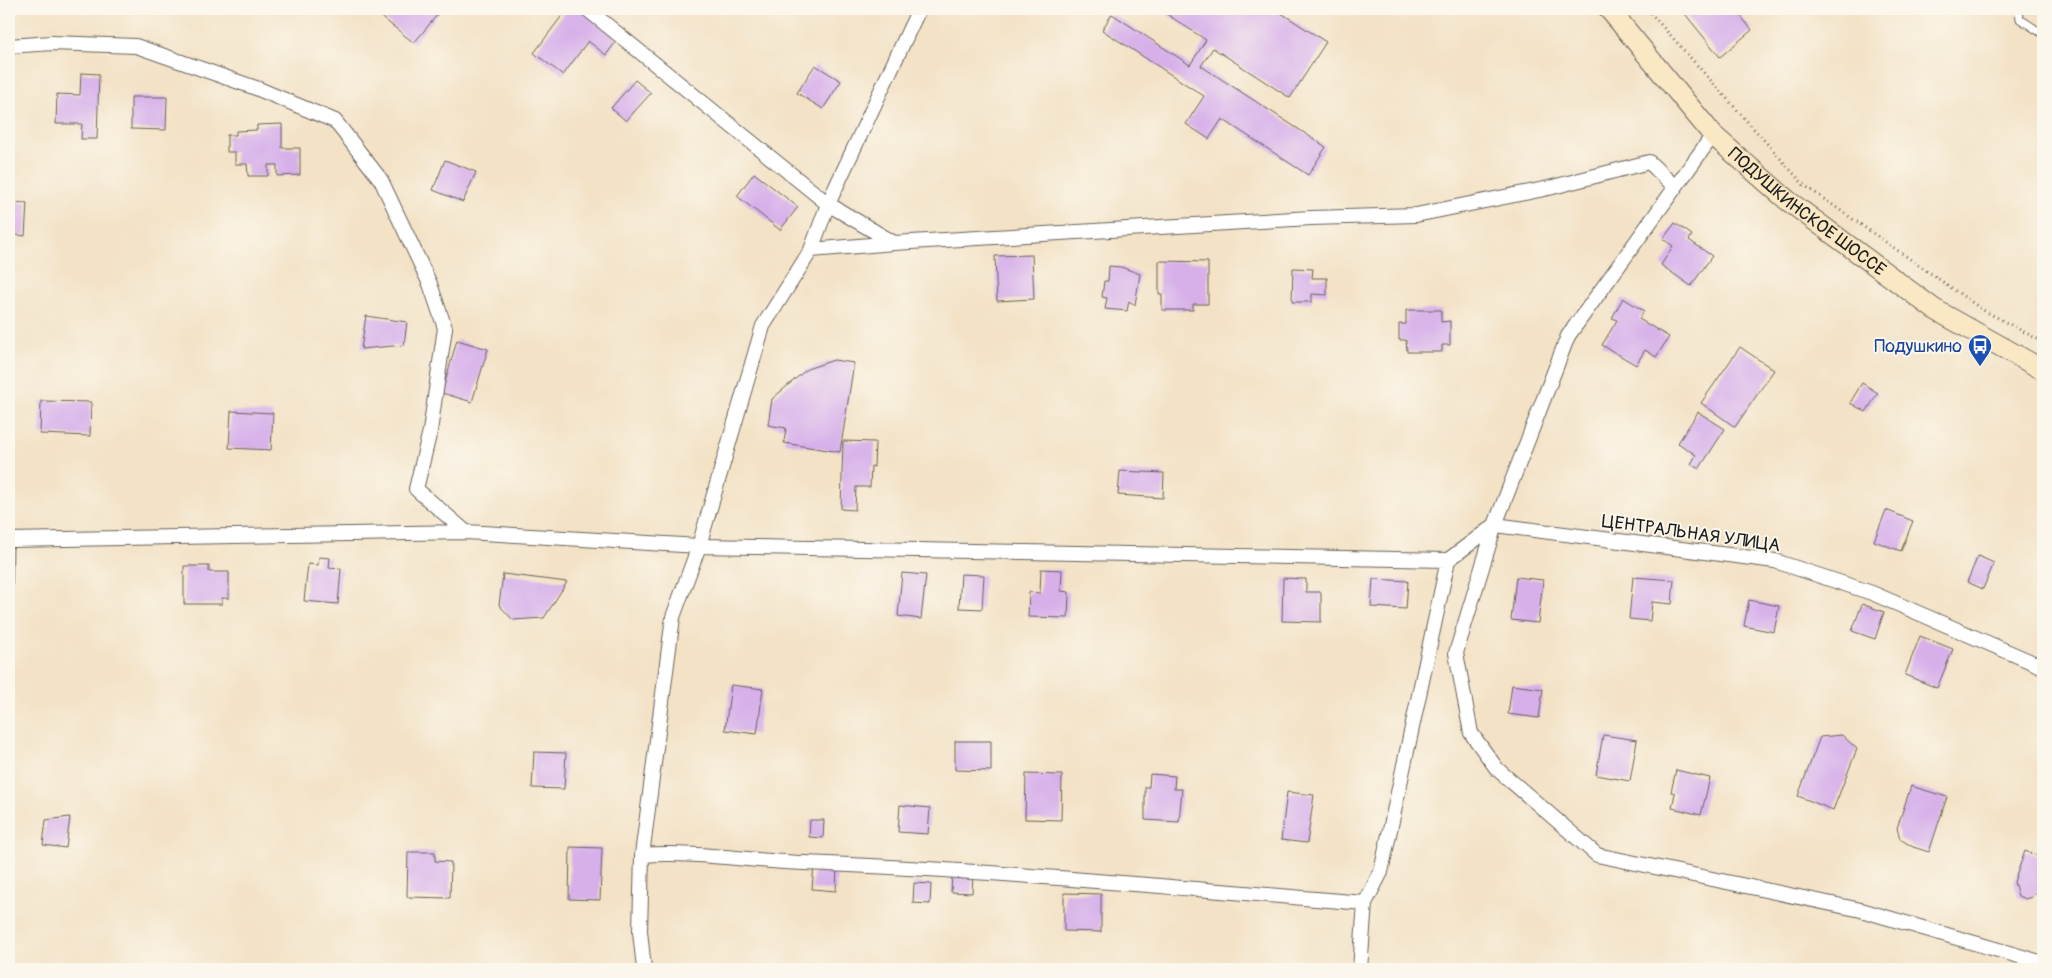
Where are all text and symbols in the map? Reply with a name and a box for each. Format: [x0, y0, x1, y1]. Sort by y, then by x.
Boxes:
street label: ПОДУШКИНСКОЕ ШОССЕ [1723, 143, 1891, 282]
bus stop icon: Подушкино [1967, 333, 1993, 367]
place label: Подушкино [1874, 335, 1962, 358]
street label: ЦЕНТРАЛЬНАЯ УЛИЦА [1600, 510, 1782, 557]

